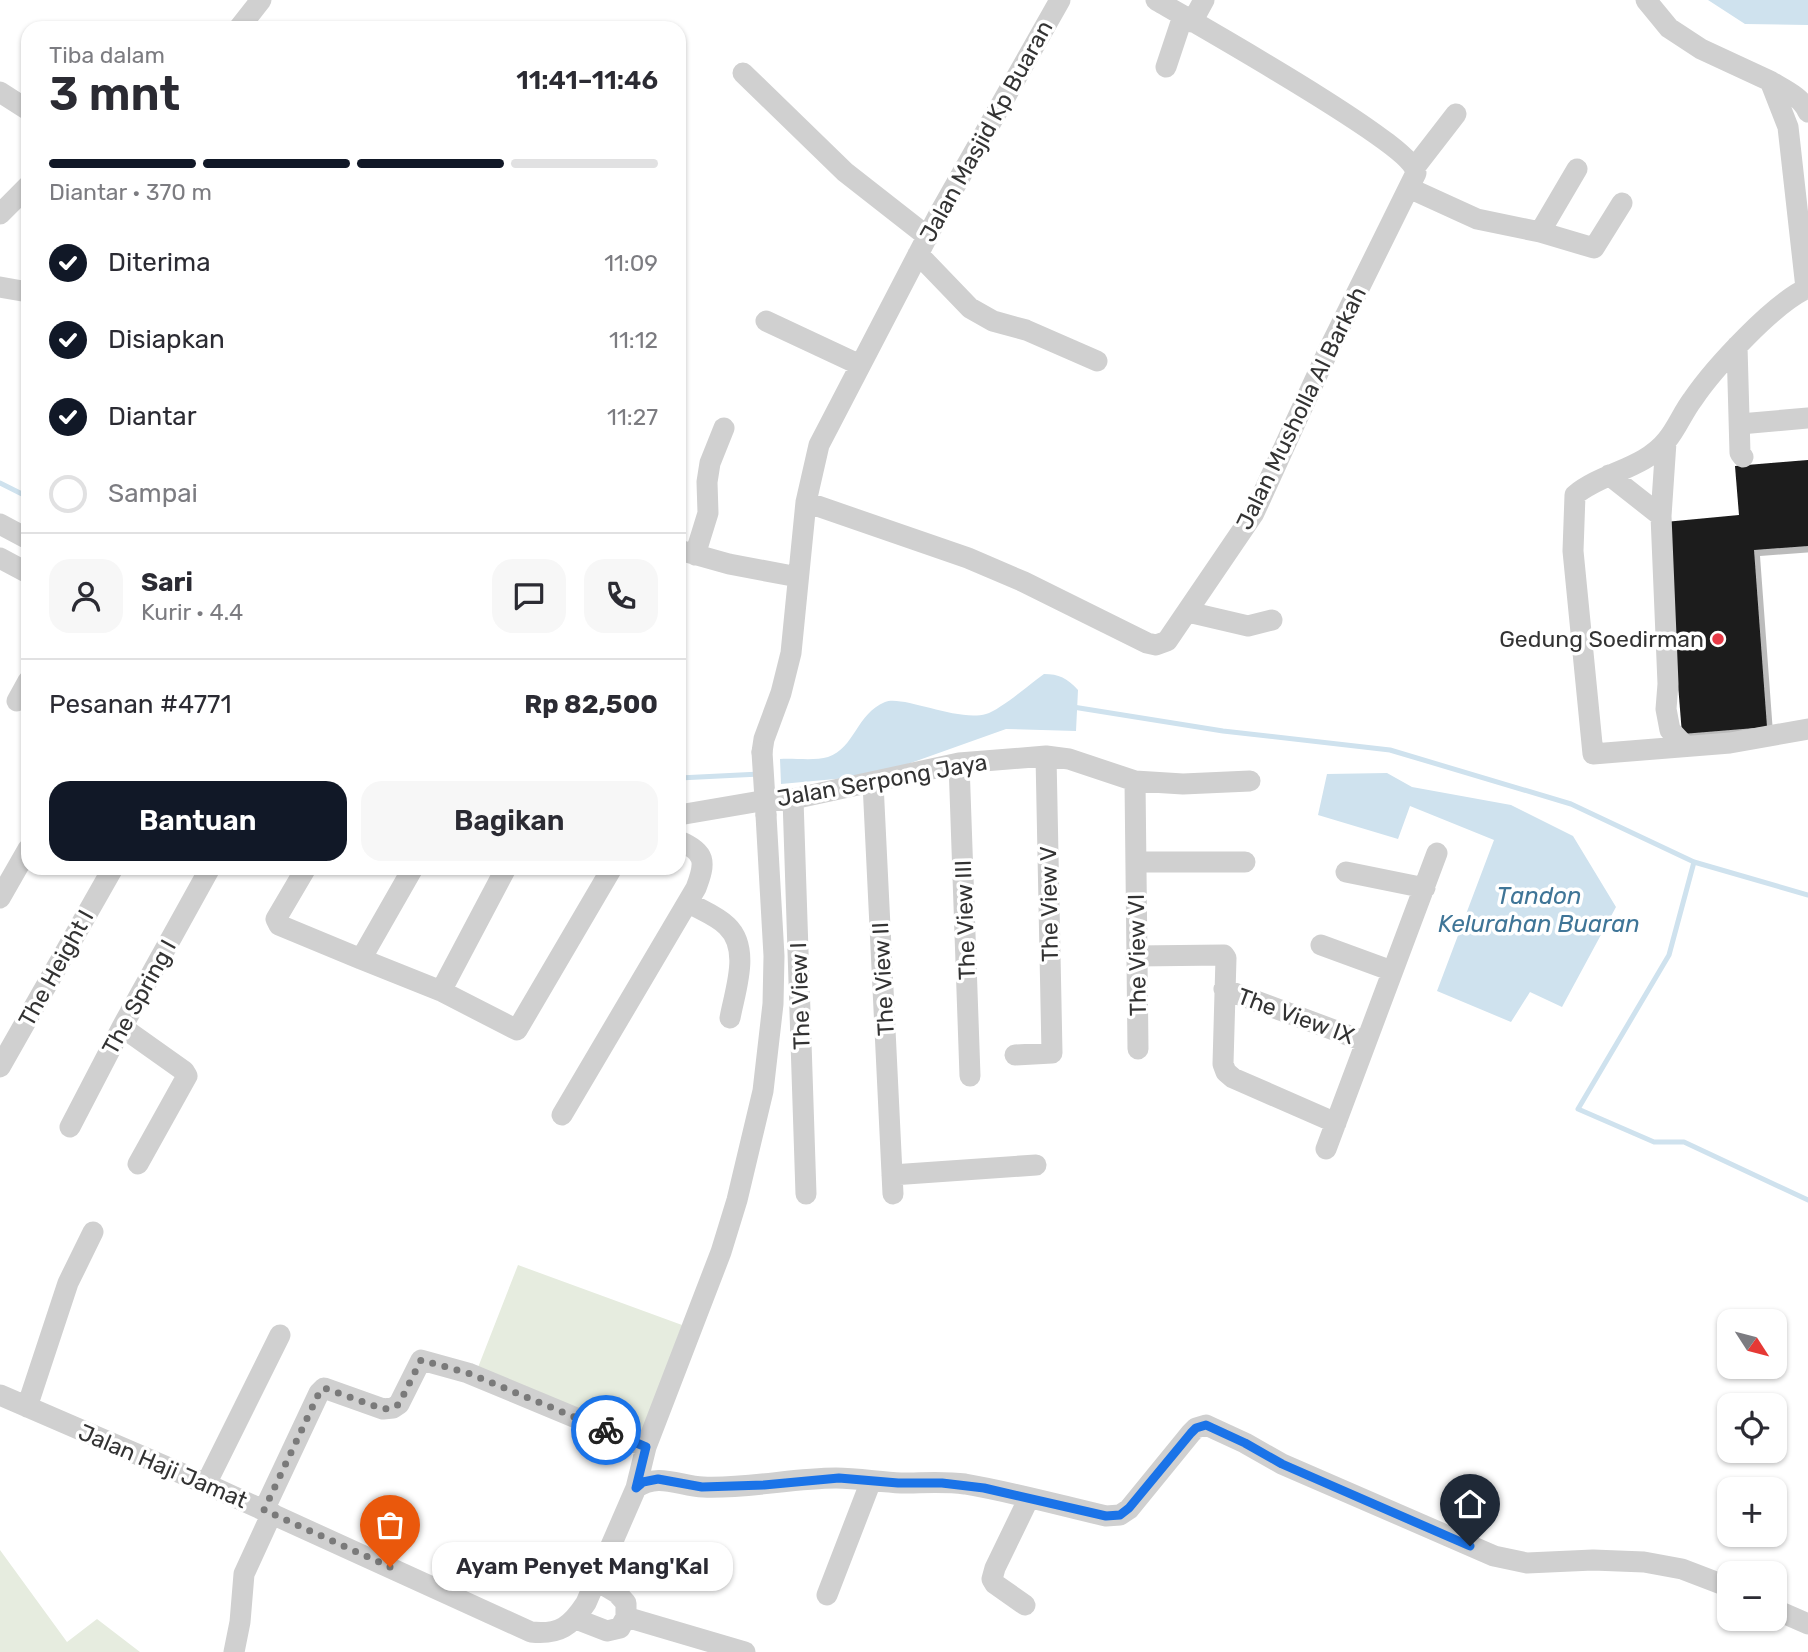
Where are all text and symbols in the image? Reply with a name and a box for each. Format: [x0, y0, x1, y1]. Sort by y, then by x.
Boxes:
street label: Jalan Masjid Kp Buaran [913, 15, 1059, 247]
text: Tiba dalam [49, 41, 165, 69]
text: 11:41–11:46 [516, 65, 658, 96]
text: 3 mnt [49, 67, 180, 122]
text: Diantar · 370 m [49, 178, 212, 206]
icon: check [49, 244, 87, 282]
text: Diterima [108, 247, 211, 278]
text: 11:09 [604, 249, 658, 277]
street label: Jalan Musholla Al Barkah [1230, 282, 1372, 534]
icon: check [49, 321, 87, 359]
text: Disiapkan [108, 324, 225, 355]
text: 11:12 [609, 326, 658, 354]
icon: check [49, 398, 87, 436]
text: Diantar [108, 401, 197, 432]
text: 11:27 [607, 403, 658, 431]
text: Sampai [108, 478, 198, 509]
button: person [49, 559, 123, 633]
button: chat [492, 559, 566, 633]
button: phone [584, 559, 658, 633]
text: Sari [141, 567, 193, 598]
text: Kurir · 4.4 [141, 598, 243, 626]
place label: Gedung Soedirman [1499, 625, 1704, 653]
marker: Gedung Soedirman [1710, 631, 1726, 647]
text: Pesanan #4771 [49, 689, 232, 720]
text: Rp 82,500 [524, 689, 658, 720]
street label: Jalan Serpong Jaya [775, 748, 989, 812]
button: Bantuan [49, 781, 347, 861]
button: Bagikan [361, 781, 658, 861]
street label: The View V [1034, 846, 1064, 962]
street label: The View III [949, 859, 981, 981]
water label: Tandon Kelurahan Buaran [1438, 882, 1640, 938]
street label: The View VI [1122, 894, 1152, 1016]
street label: The Height I [13, 905, 99, 1031]
street label: The View II [866, 921, 900, 1037]
street label: The Spring I [96, 935, 182, 1059]
street label: The View I [784, 942, 816, 1050]
street label: The View IX [1234, 982, 1359, 1050]
north arrow [1717, 1309, 1787, 1379]
map controls [1717, 1309, 1787, 1631]
button: locate [1717, 1393, 1787, 1463]
courier [571, 1395, 641, 1465]
icon: bike [587, 1411, 625, 1449]
street label: Jalan Haji Jamat [74, 1418, 252, 1514]
pin [1440, 1474, 1500, 1546]
button: + [1717, 1477, 1787, 1547]
icon: home [1451, 1485, 1489, 1523]
pin [360, 1495, 420, 1567]
icon: bag [371, 1506, 409, 1544]
callout: Ayam Penyet Mang'Kal [432, 1542, 733, 1592]
text: Ayam Penyet Mang'Kal [456, 1552, 709, 1580]
button: − [1717, 1561, 1787, 1631]

